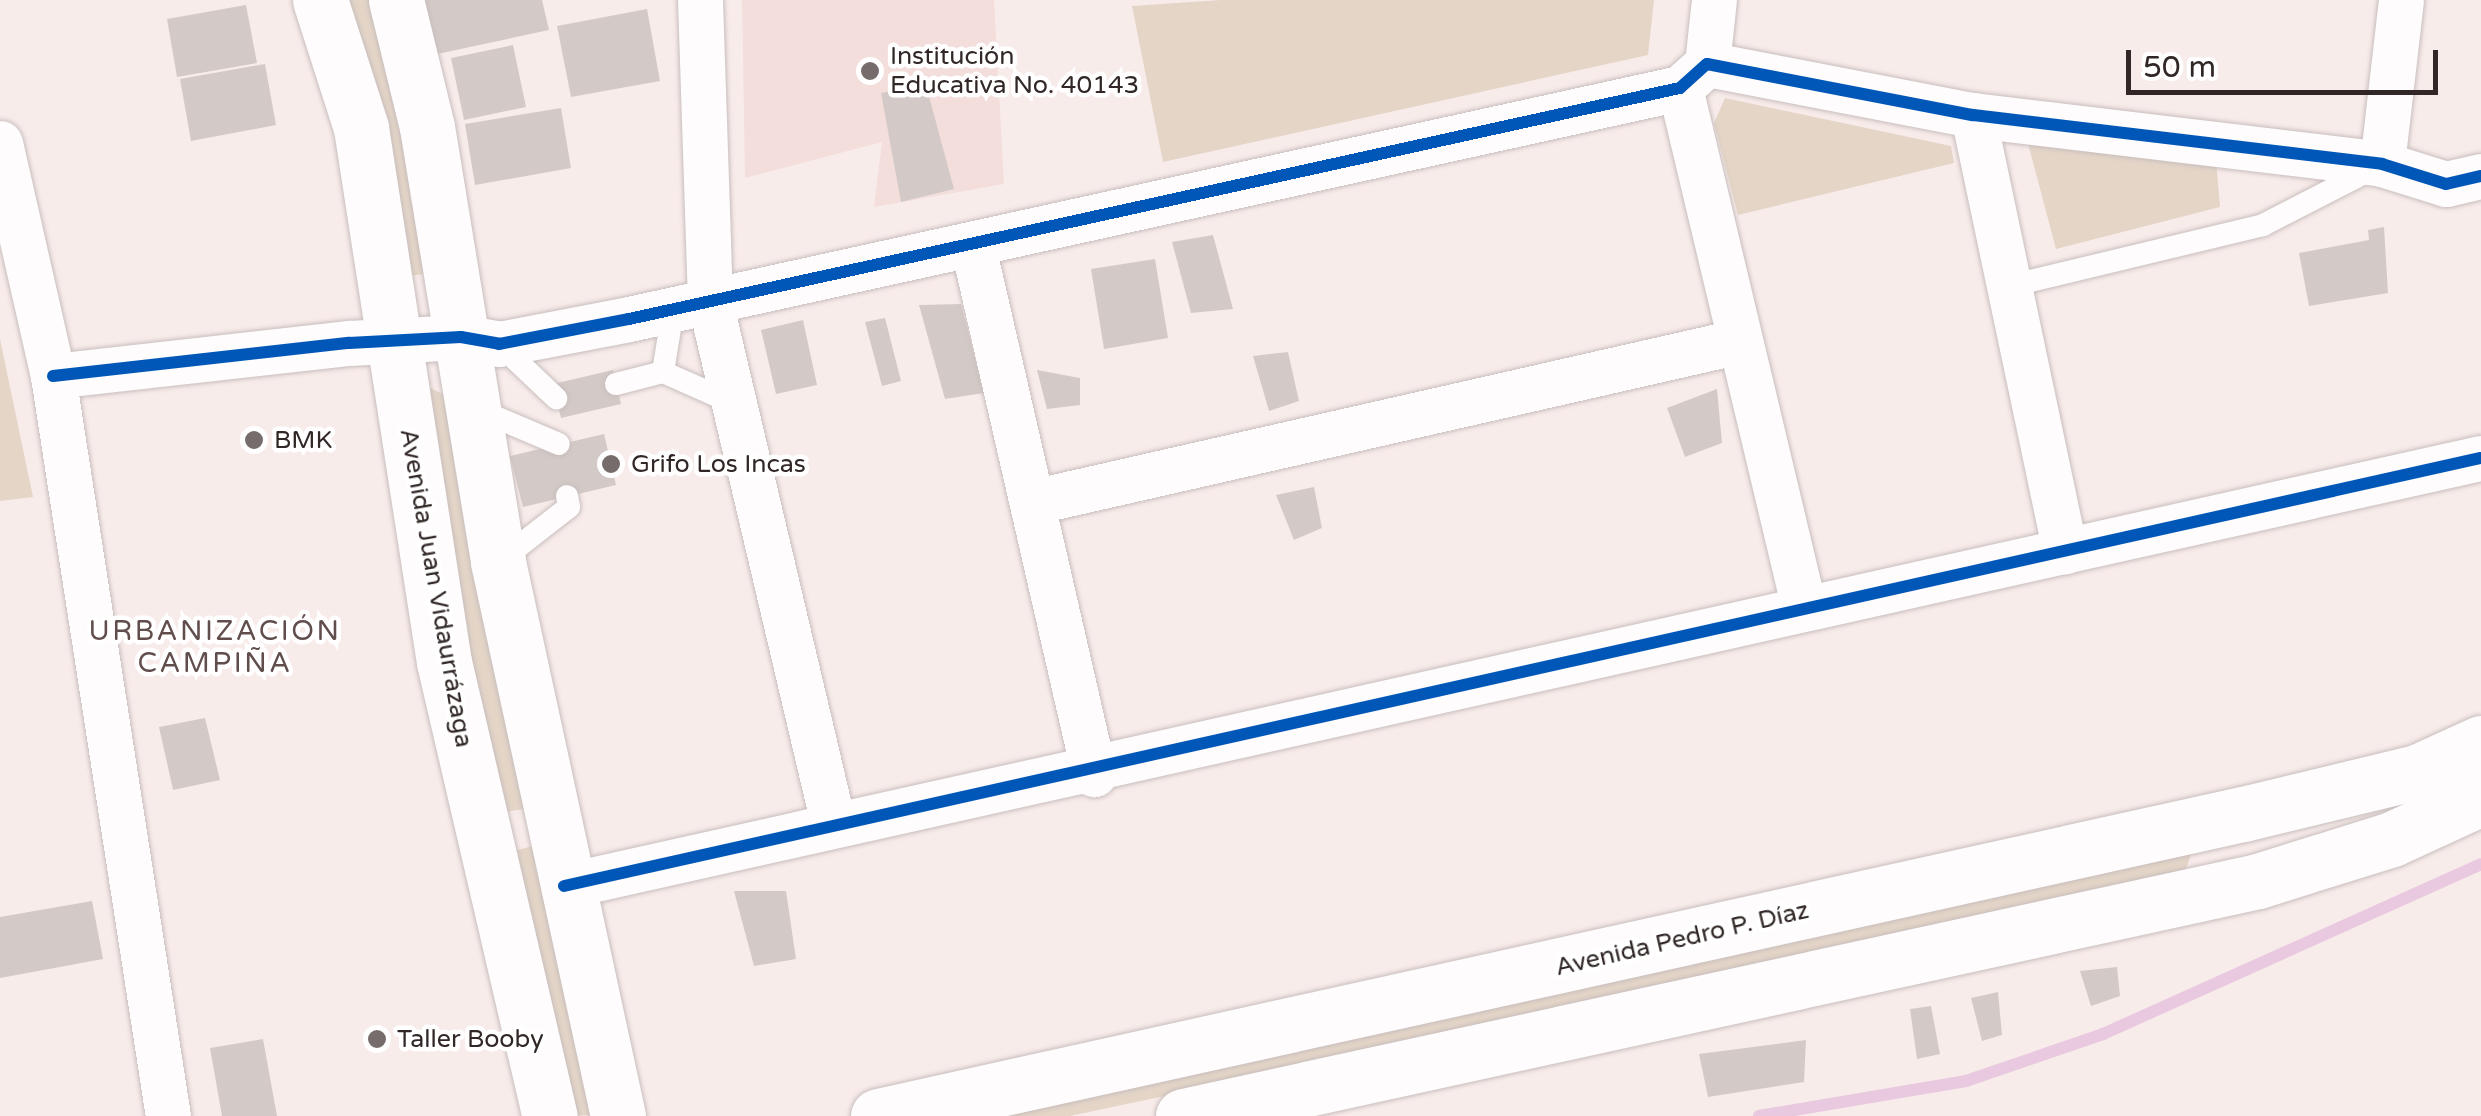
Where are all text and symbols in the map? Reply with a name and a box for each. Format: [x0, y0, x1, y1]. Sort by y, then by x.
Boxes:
scale bar [2131, 30, 2444, 92]
place label: Institución Educativa No. 40143 [890, 42, 1139, 101]
text: 50 m [2143, 49, 2216, 86]
marker: Institución Educativa No. 40143 [859, 60, 881, 82]
place label: BMK [274, 425, 332, 455]
street label: Avenida Juan Vidaurrázaga [393, 426, 479, 750]
marker: BMK [243, 429, 265, 451]
place label: Grifo Los Incas [631, 449, 806, 479]
marker: Grifo Los Incas [600, 453, 622, 475]
district label: URBANIZACIÓN CAMPIÑA [89, 614, 341, 680]
street label: Avenida Pedro P. Díaz [1552, 895, 1812, 983]
place label: Taller Booby [397, 1024, 544, 1054]
marker: Taller Booby [366, 1028, 388, 1050]

